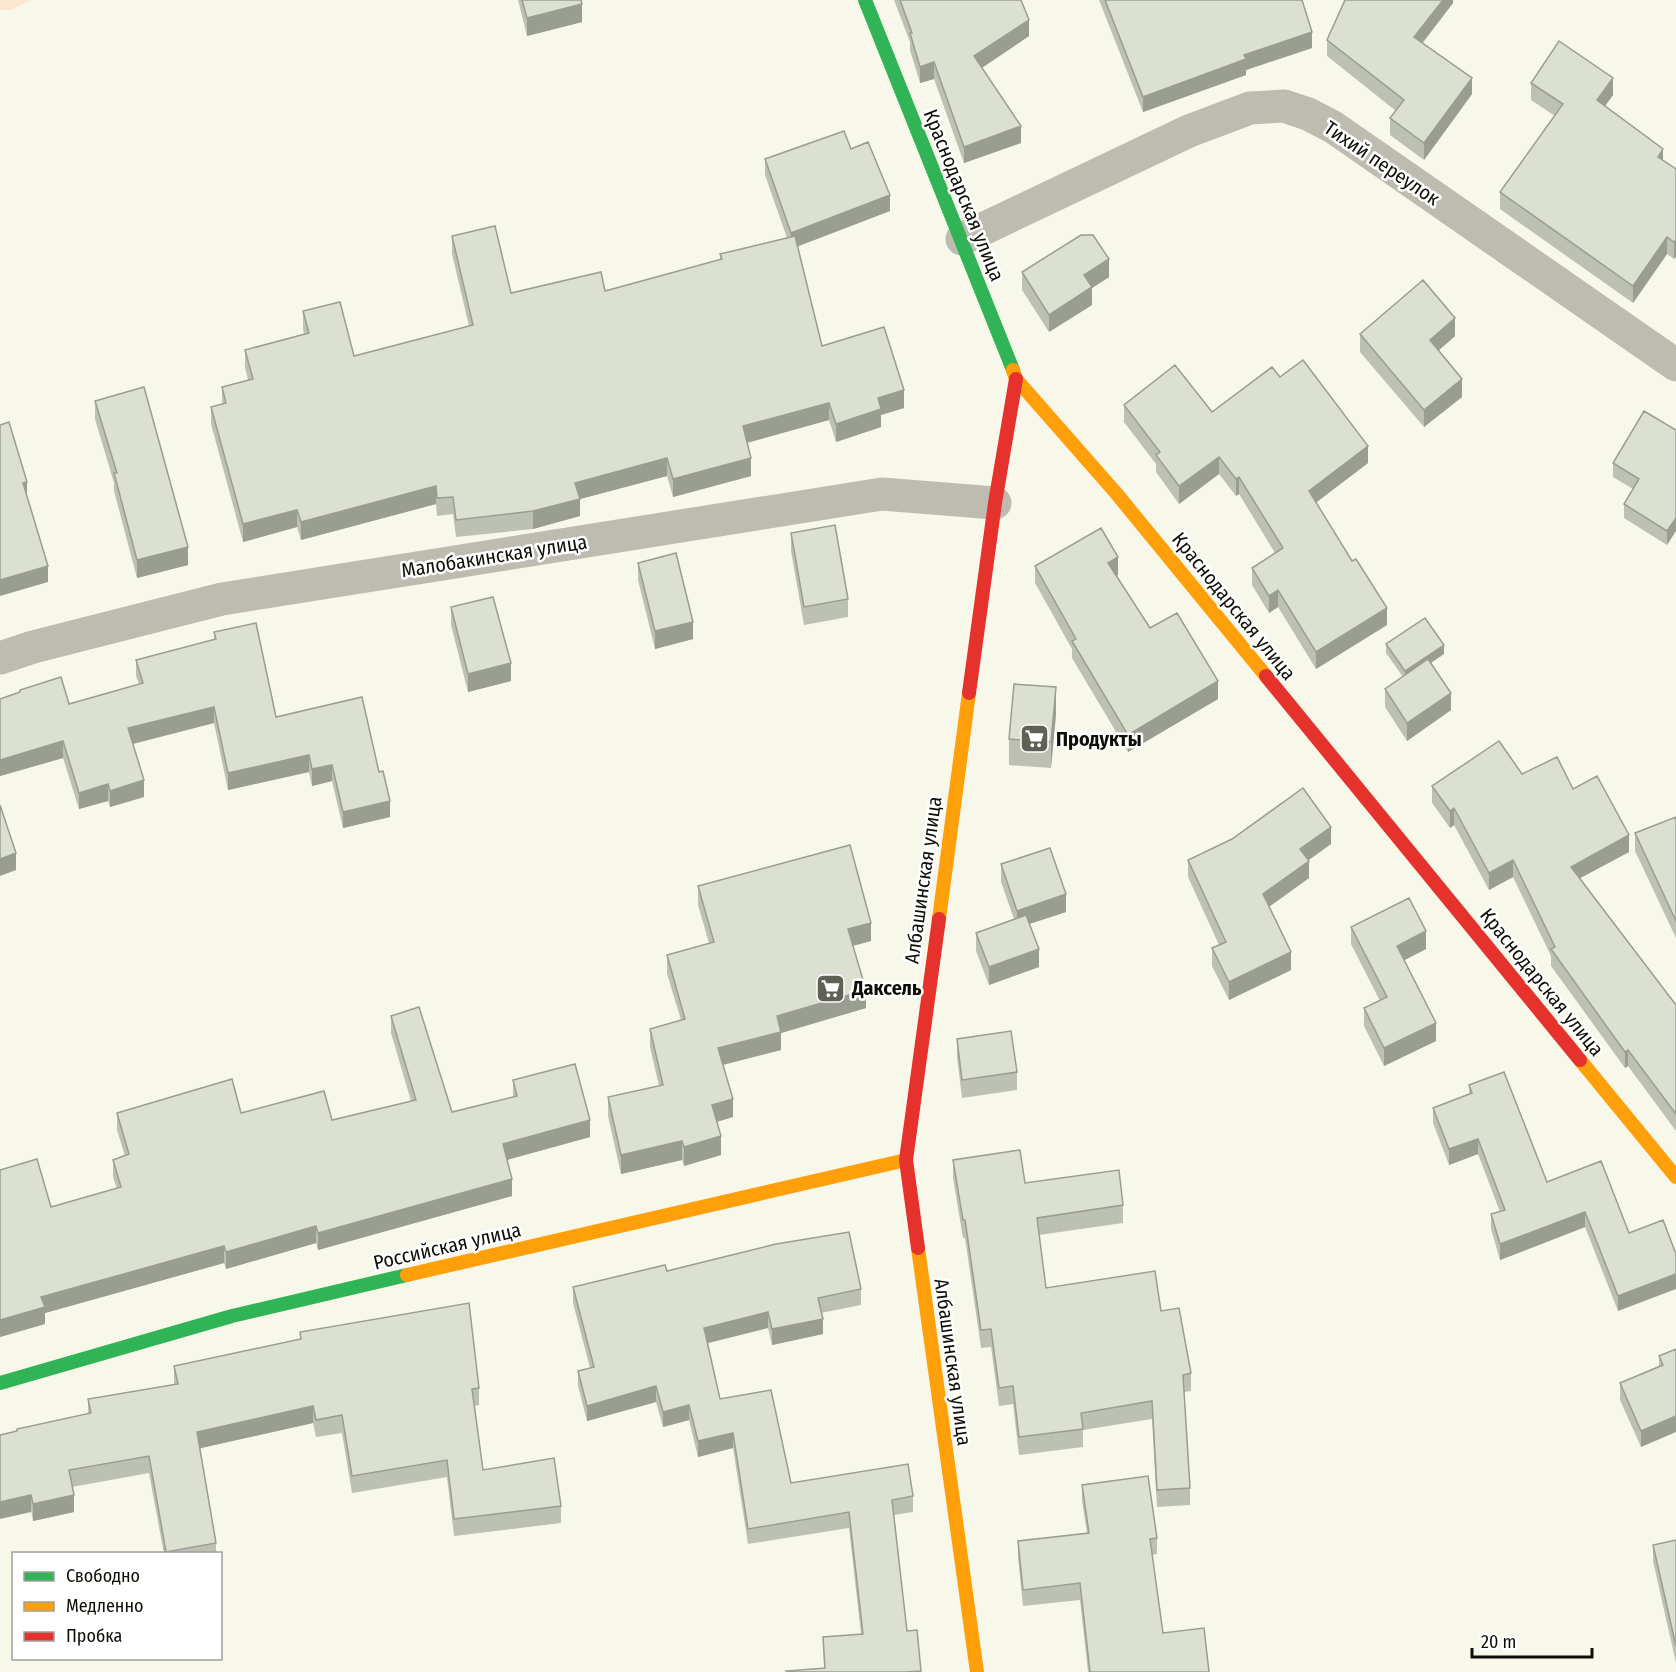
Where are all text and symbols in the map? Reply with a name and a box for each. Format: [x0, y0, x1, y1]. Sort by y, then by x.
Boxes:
street label: Краснодарская улица [919, 106, 1009, 284]
street label: Тихий переулок [1320, 116, 1445, 211]
street label: Краснодарская улица [1167, 527, 1301, 685]
street label: Малобакинская улица [399, 529, 589, 583]
supermarket icon: Продукты [1019, 723, 1051, 755]
place label: Продукты [1056, 727, 1142, 751]
street label: Албашинская улица [899, 795, 947, 965]
street label: Краснодарская улица [1475, 903, 1609, 1061]
supermarket icon: Даксель [815, 972, 847, 1004]
place label: Даксель [851, 976, 922, 1000]
street label: Российская улица [371, 1217, 523, 1275]
street label: Албашинская улица [929, 1277, 977, 1447]
legend [12, 1552, 222, 1660]
text: Свободно [66, 1565, 140, 1587]
text: Медленно [66, 1595, 144, 1617]
scale bar [1472, 1621, 1592, 1659]
text: Пробка [66, 1625, 122, 1647]
text: 20 m [1481, 1631, 1516, 1653]

